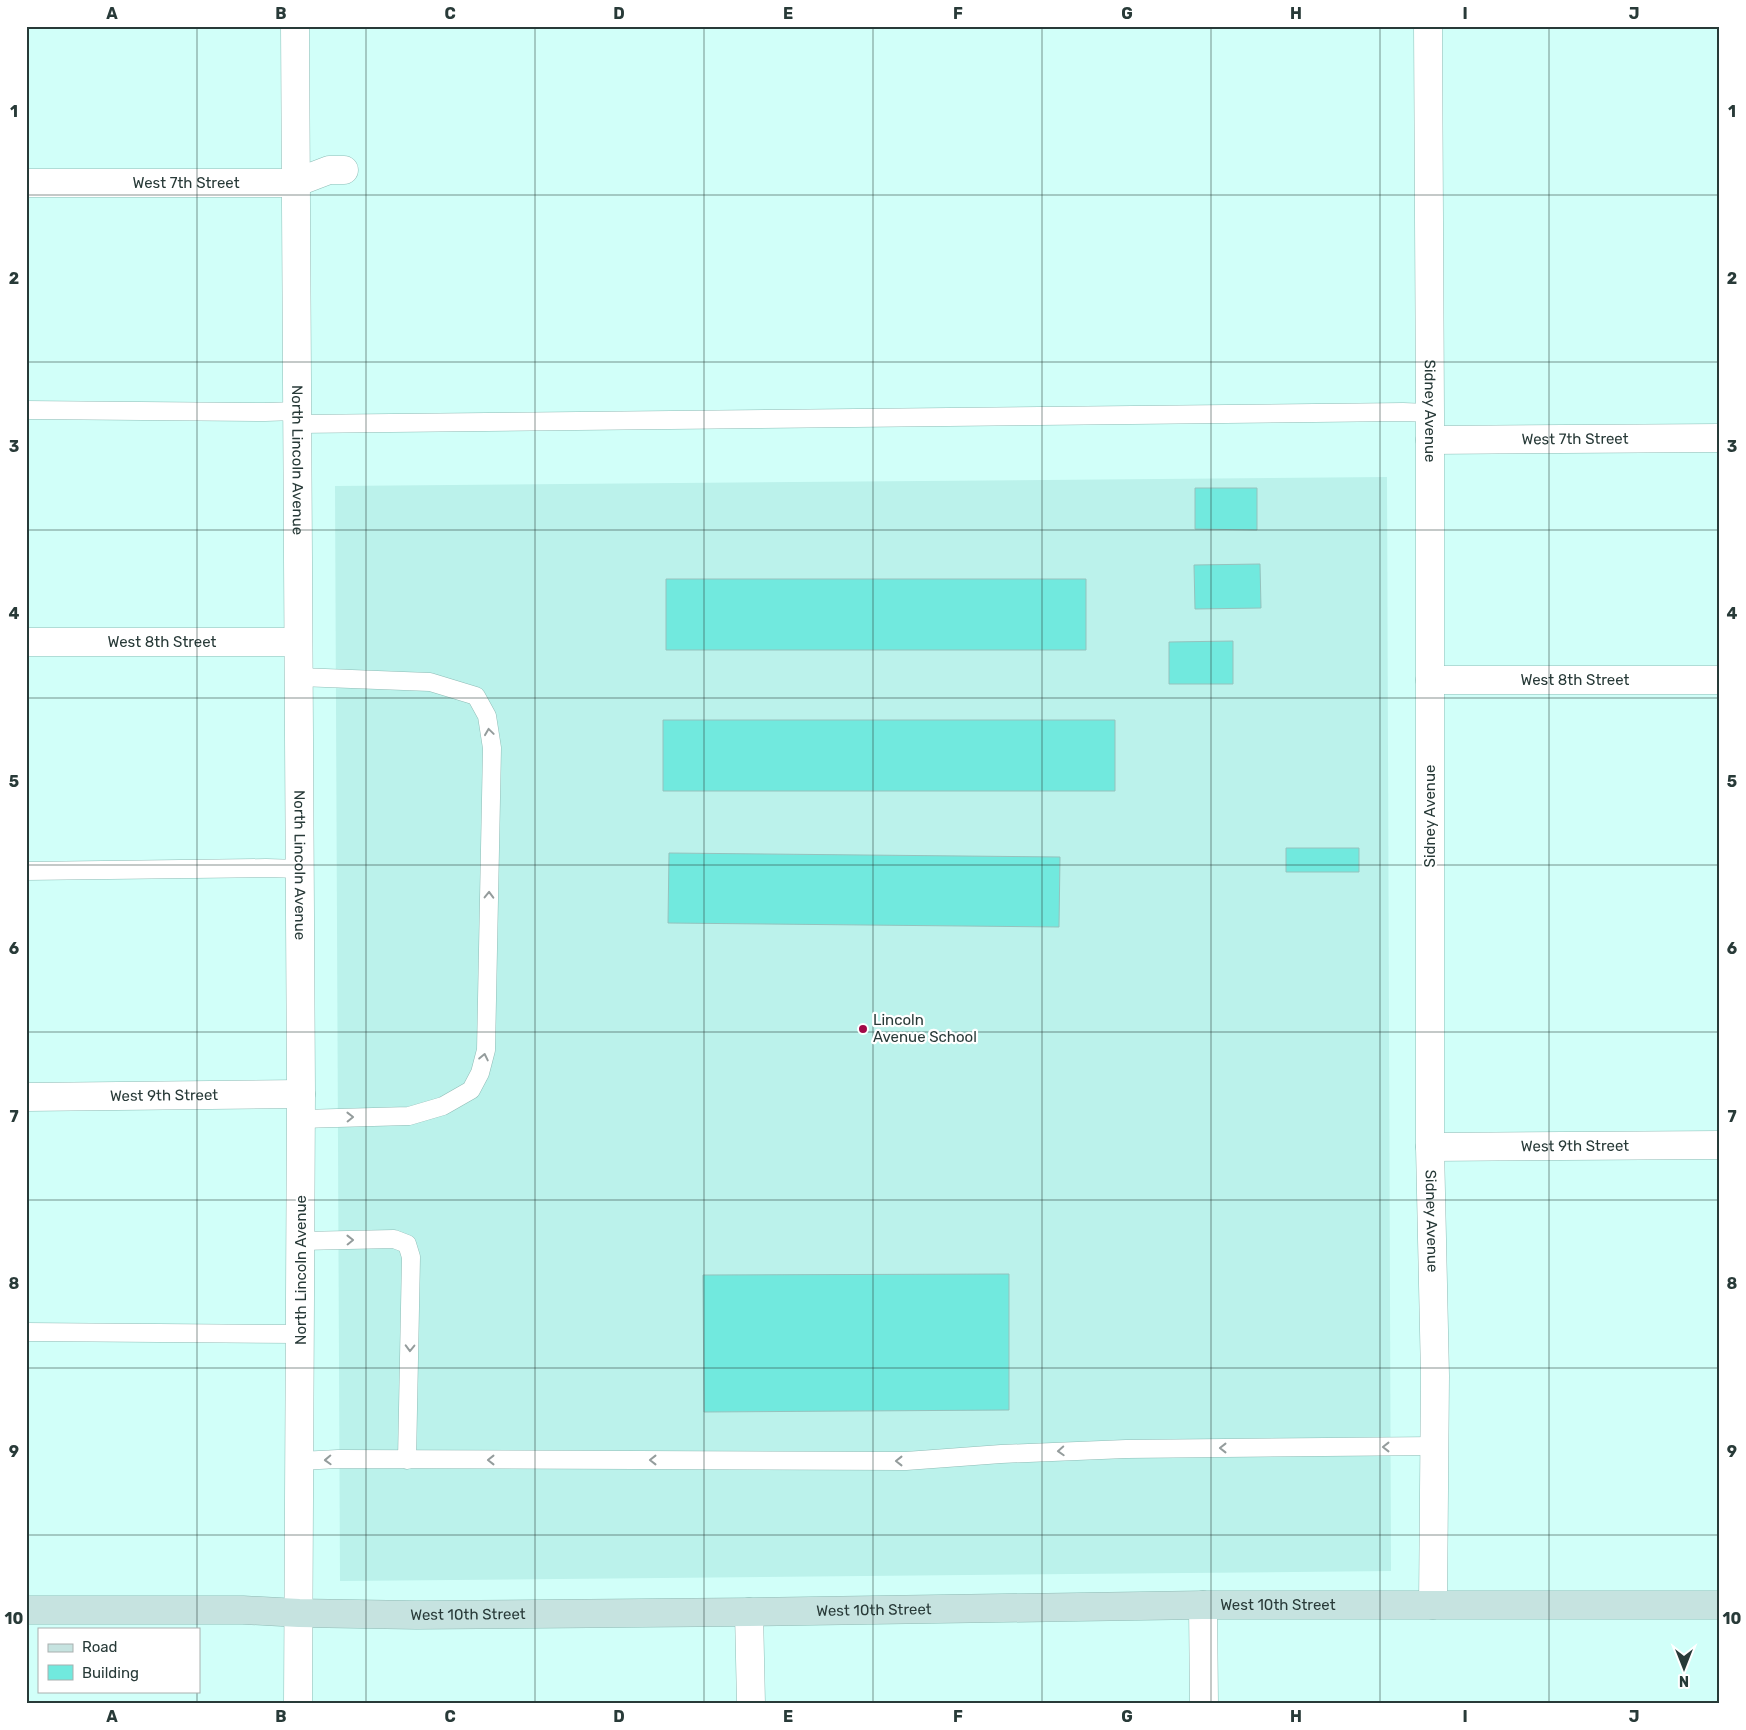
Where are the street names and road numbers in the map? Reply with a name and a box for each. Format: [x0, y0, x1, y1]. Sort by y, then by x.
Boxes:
street label: West 7th Street [132, 174, 240, 192]
street label: Sidney Avenue [1421, 360, 1439, 462]
street label: North Lincoln Avenue [288, 385, 307, 535]
street label: West 7th Street [1521, 430, 1629, 448]
street label: West 8th Street [108, 633, 217, 651]
street label: West 8th Street [1521, 671, 1630, 689]
street label: Sidney Avenue [1421, 765, 1439, 867]
street label: North Lincoln Avenue [290, 790, 309, 940]
street label: West 9th Street [110, 1086, 218, 1105]
street label: West 9th Street [1521, 1137, 1629, 1155]
street label: Sidney Avenue [1421, 1169, 1442, 1273]
street label: North Lincoln Avenue [292, 1195, 310, 1345]
street label: West 10th Street [1220, 1596, 1336, 1614]
street label: West 10th Street [816, 1600, 932, 1620]
street label: West 10th Street [410, 1605, 526, 1624]

